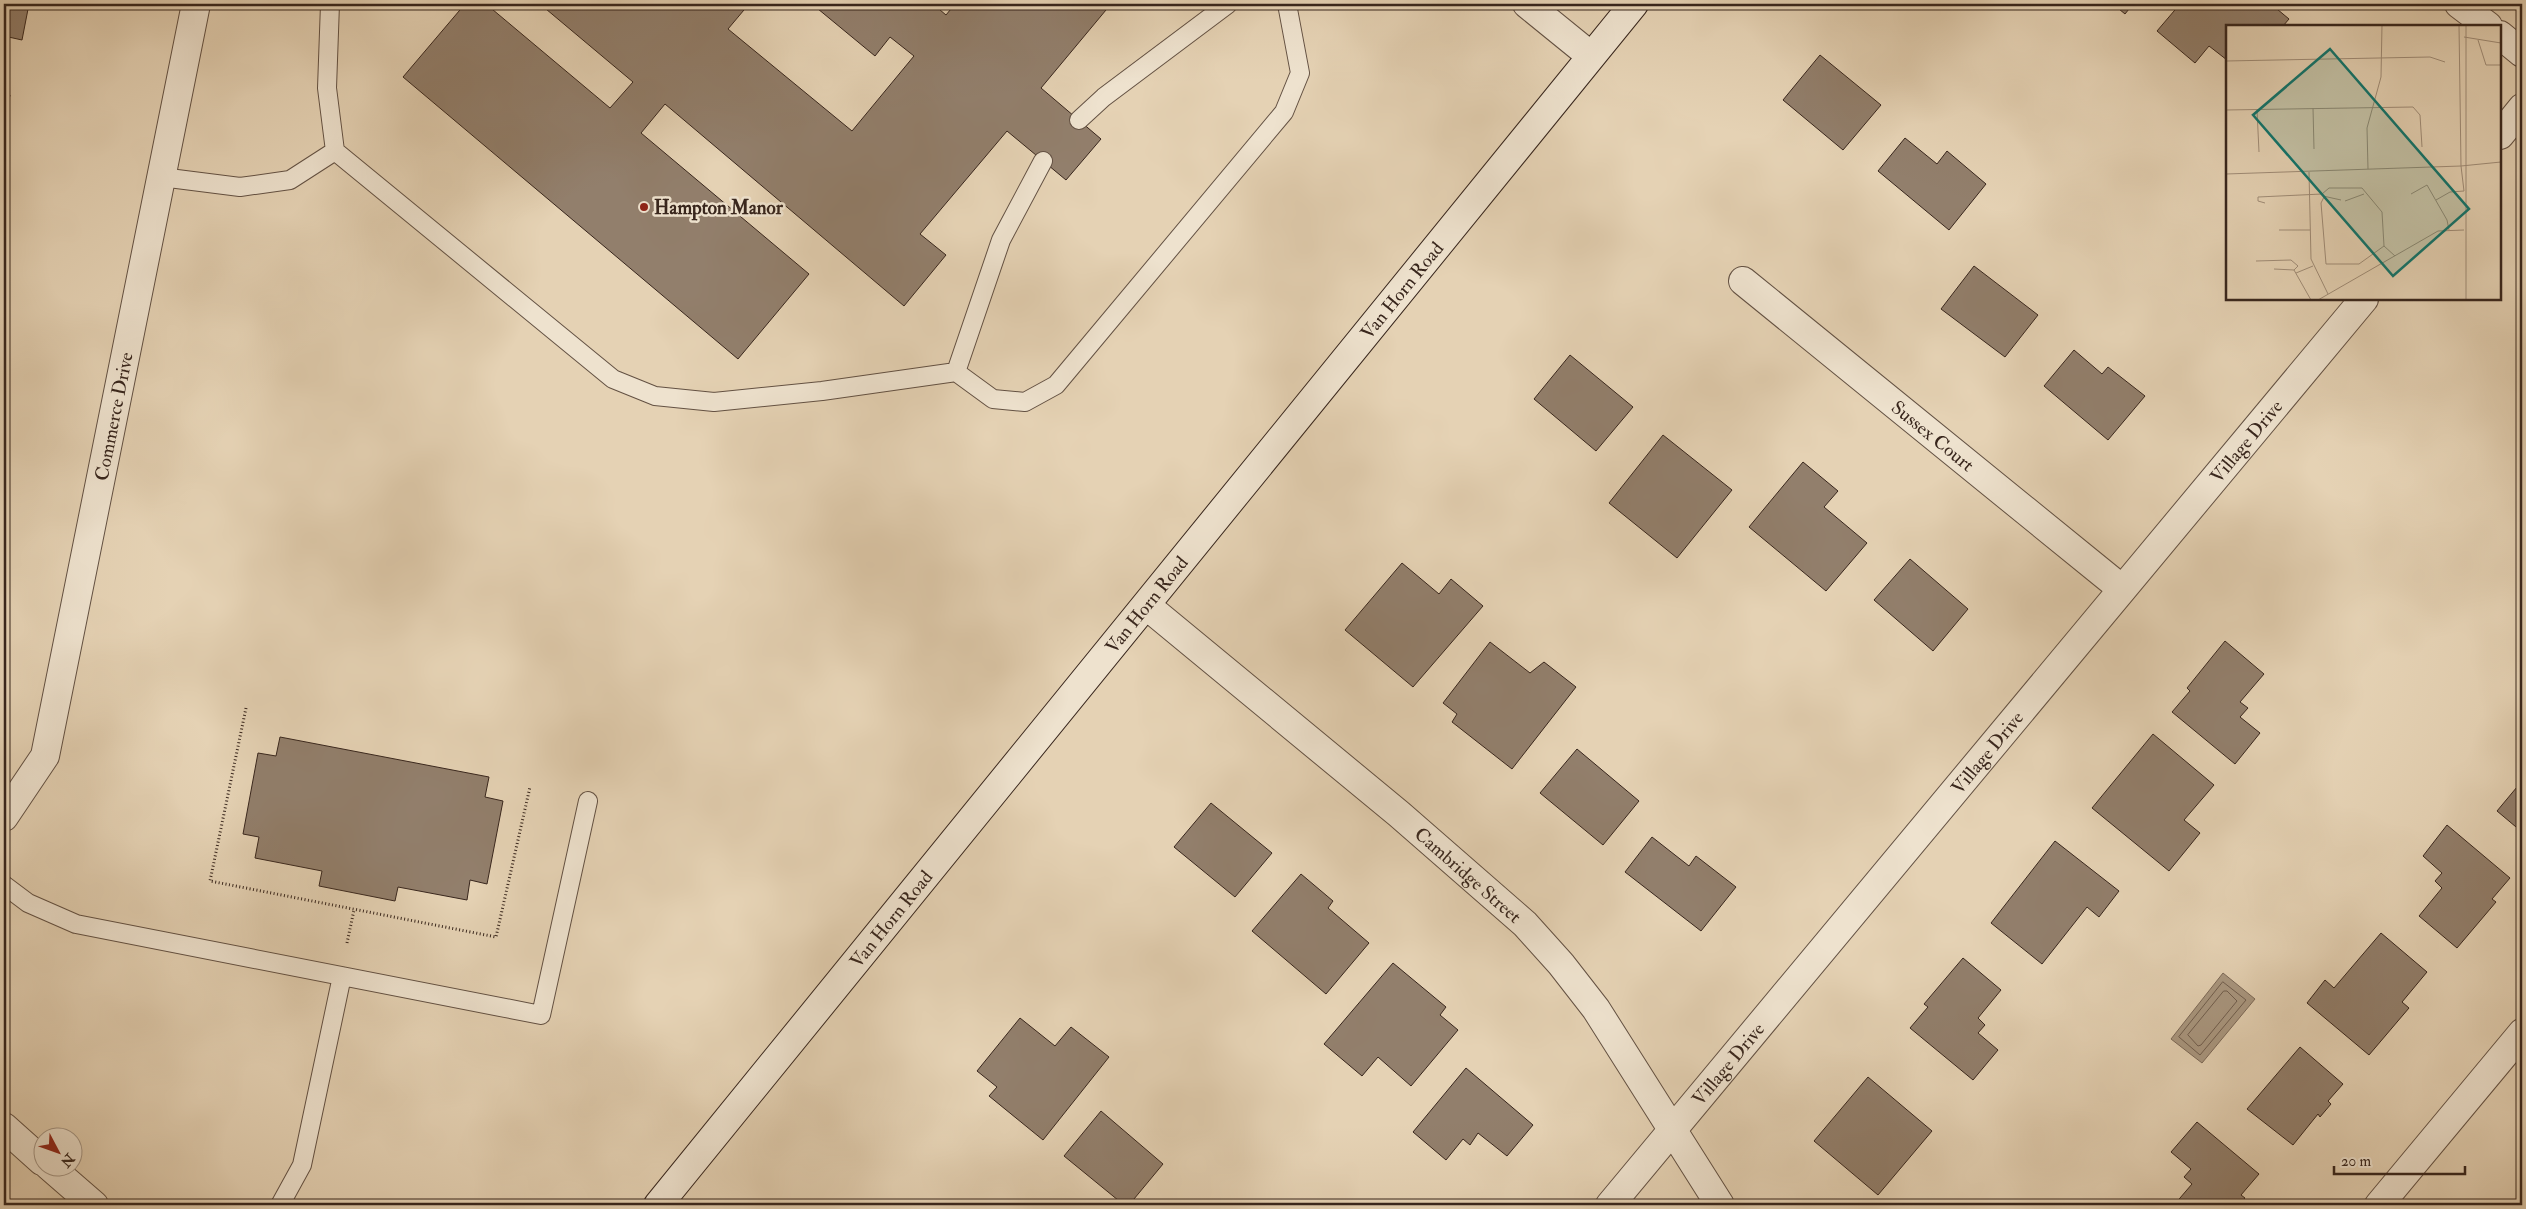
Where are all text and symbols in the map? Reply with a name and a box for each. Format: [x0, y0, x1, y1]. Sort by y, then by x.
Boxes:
inset map [2226, 25, 2501, 300]
place label: Hampton Manor [654, 196, 784, 221]
marker: Hampton Manor [638, 201, 650, 213]
street label: Van Horn Road [1356, 237, 1449, 344]
street label: Commerce Drive [90, 350, 139, 483]
street label: Sussex Court [1886, 395, 1979, 477]
street label: Village Drive [2205, 395, 2288, 488]
street label: Van Horn Road [1100, 551, 1194, 659]
street label: Village Drive [1946, 706, 2029, 799]
street label: Cambridge Street [1409, 822, 1526, 929]
street label: Van Horn Road [845, 865, 939, 973]
street label: Village Drive [1687, 1018, 1770, 1111]
north arrow [32, 1126, 82, 1176]
scale bar [2334, 1144, 2465, 1176]
text: N [57, 1149, 79, 1171]
text: 20 m [2341, 1152, 2371, 1171]

